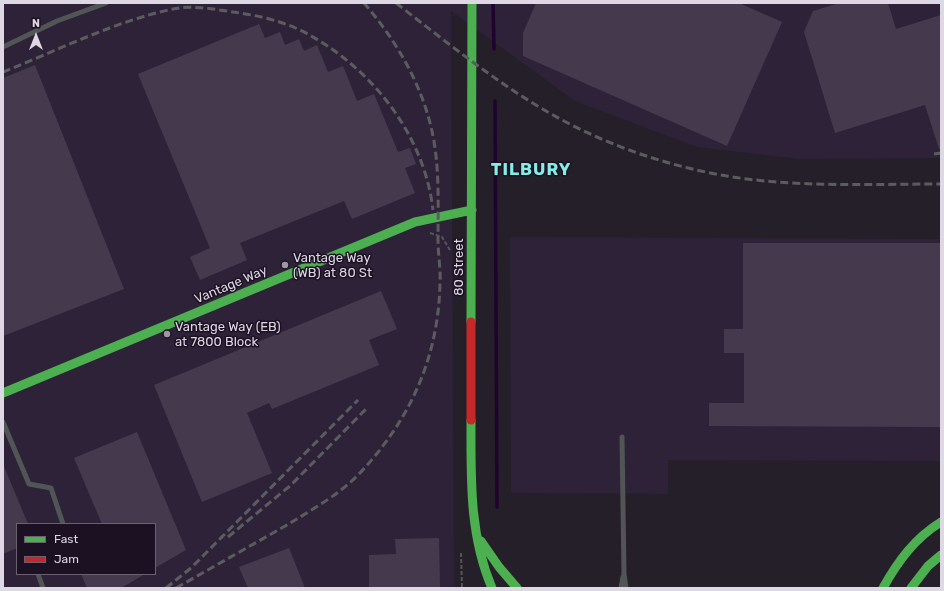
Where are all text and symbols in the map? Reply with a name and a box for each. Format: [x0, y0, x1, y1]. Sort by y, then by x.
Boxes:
north arrow [16, 16, 56, 56]
text: N [32, 17, 40, 30]
district label: TILBURY [491, 160, 571, 180]
street label: 80 Street [451, 238, 467, 296]
place label: Vantage Way (WB) at 80 St [293, 250, 372, 281]
marker: Vantage Way (WB) at 80 St [280, 260, 290, 270]
street label: Vantage Way [192, 263, 270, 307]
place label: Vantage Way (EB) at 7800 Block [175, 319, 281, 350]
marker: Vantage Way (EB) at 7800 Block [162, 329, 172, 339]
legend [16, 523, 156, 575]
text: Fast [54, 532, 78, 546]
text: Jam [54, 552, 79, 566]

